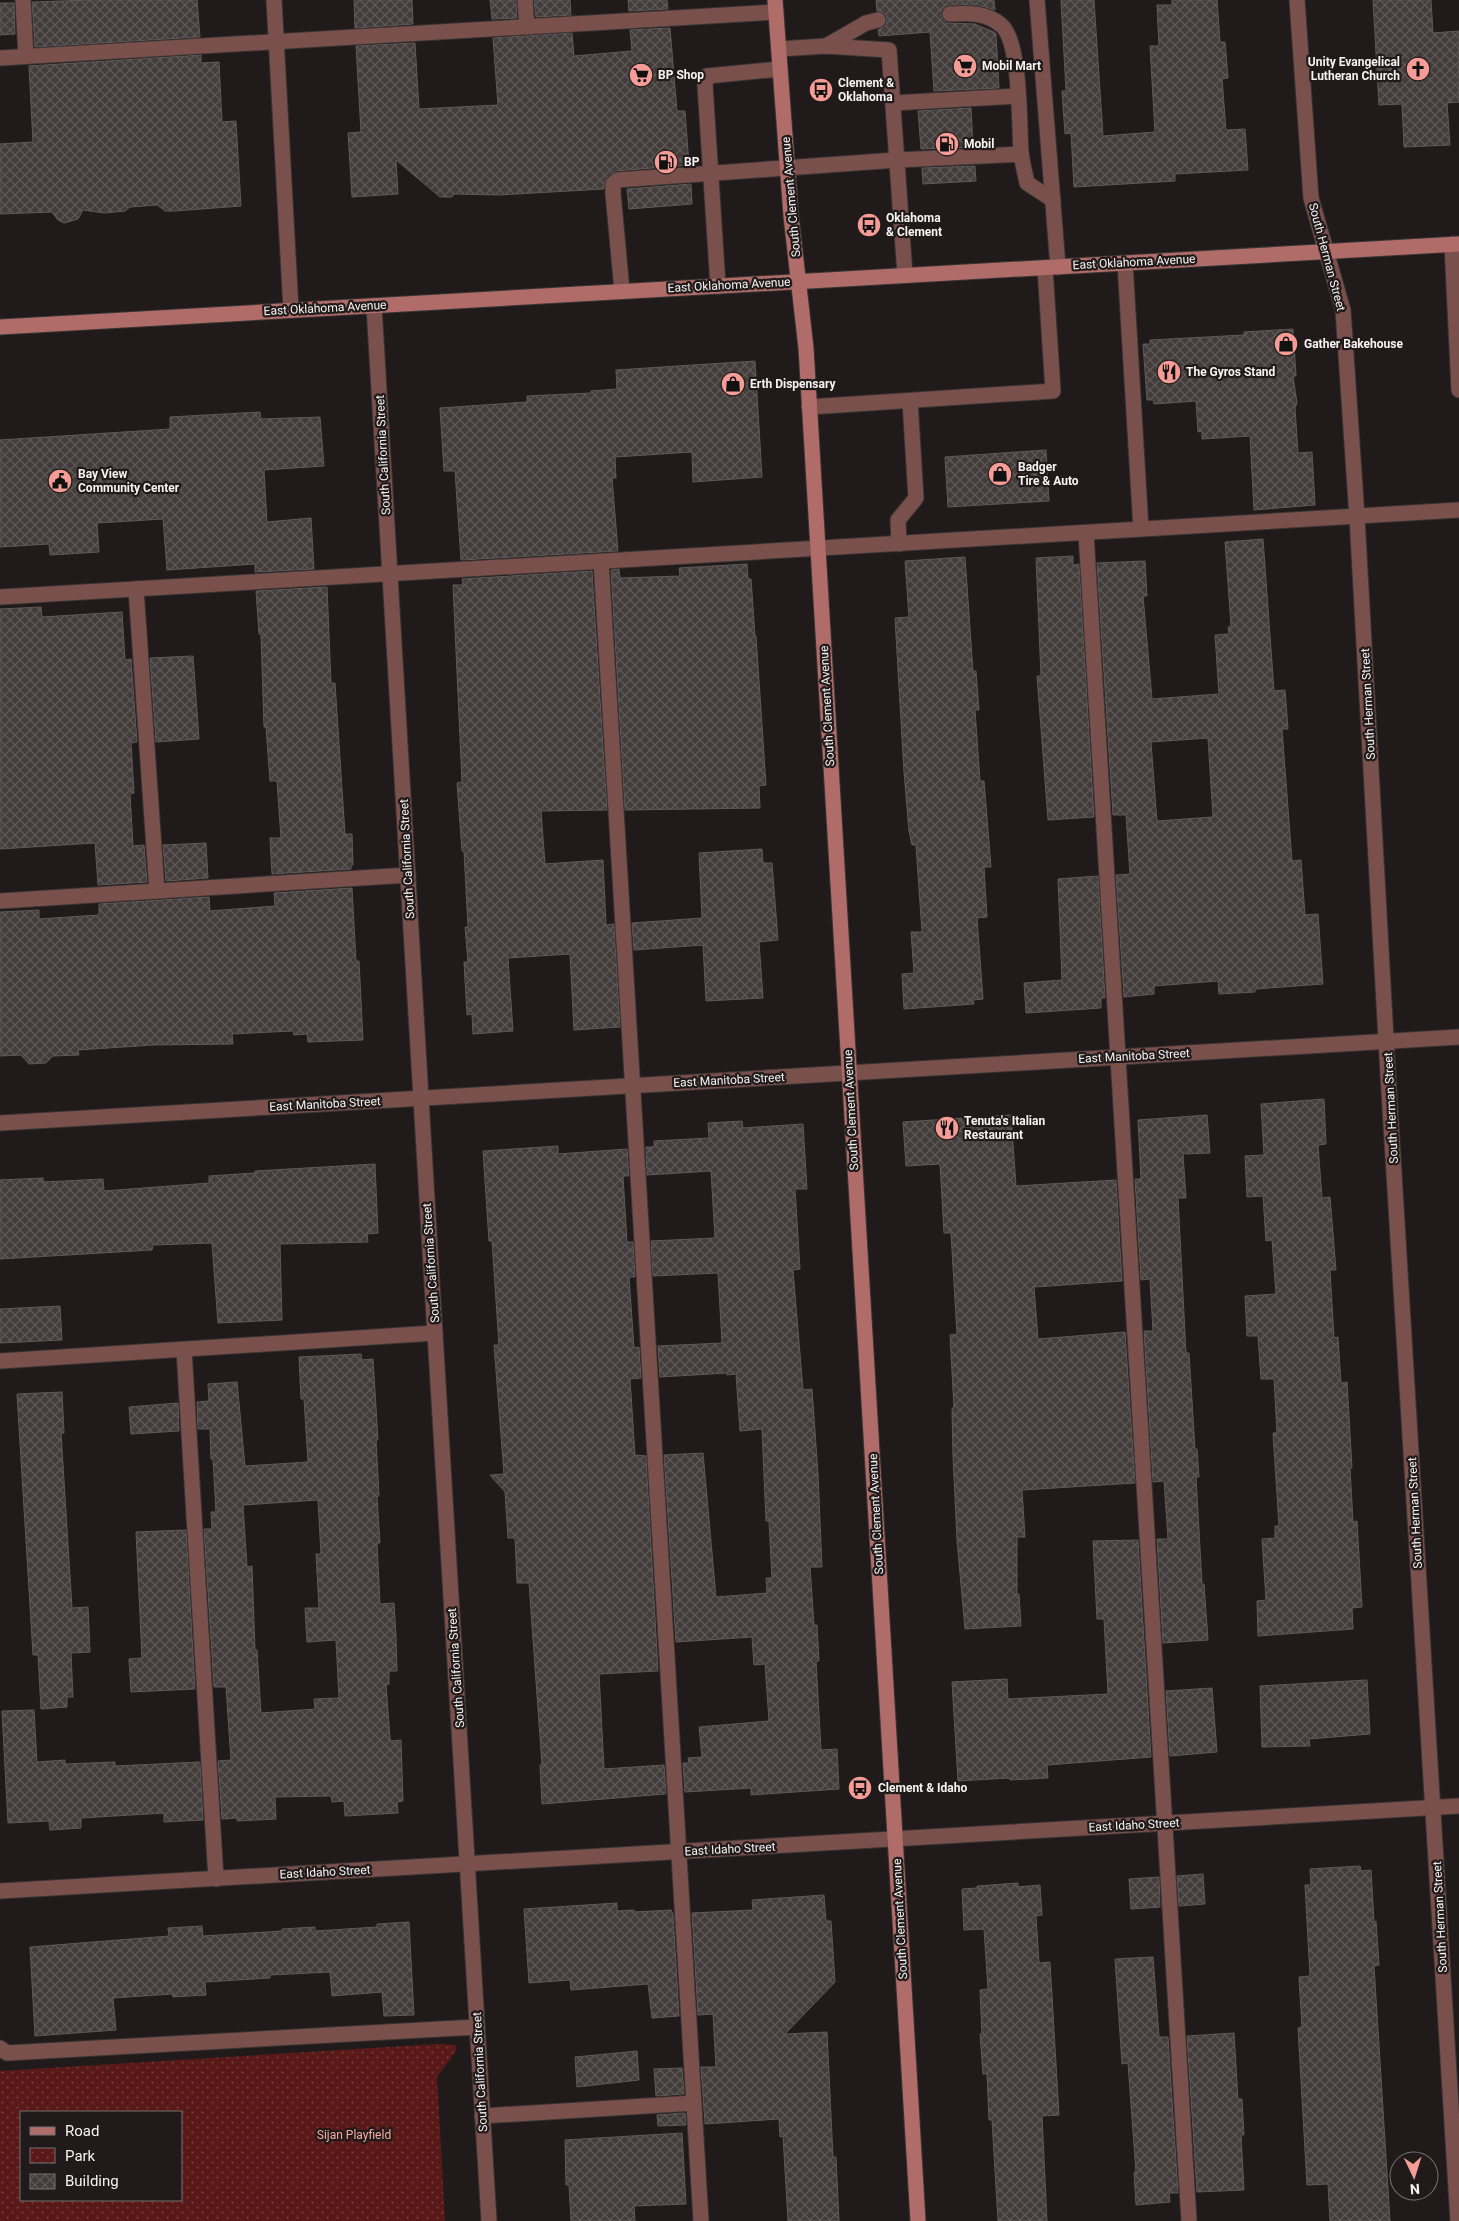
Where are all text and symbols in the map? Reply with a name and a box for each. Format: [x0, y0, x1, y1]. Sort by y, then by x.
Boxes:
supermarket icon: Mobil Mart [952, 53, 978, 79]
place label: Unity Evangelical Lutheran Church [1308, 55, 1400, 83]
church icon: Unity Evangelical Lutheran Church [1405, 56, 1431, 82]
place label: Mobil Mart [982, 59, 1041, 73]
supermarket icon: BP Shop [628, 62, 654, 88]
place label: BP Shop [658, 68, 704, 82]
place label: Clement & Oklahoma [838, 76, 894, 104]
bus stop icon: Clement & Oklahoma [808, 77, 834, 103]
fuel station icon: Mobil [934, 131, 960, 157]
street label: South Clement Avenue [779, 136, 803, 258]
place label: Mobil [964, 137, 994, 151]
fuel station icon: BP [653, 149, 679, 175]
place label: BP [684, 155, 700, 169]
street label: South Herman Street [1306, 201, 1348, 313]
place label: Oklahoma & Clement [886, 211, 942, 239]
bus stop icon: Oklahoma & Clement [856, 212, 882, 238]
street label: East Oklahoma Avenue [1072, 252, 1196, 272]
street label: East Oklahoma Avenue [667, 275, 791, 295]
street label: East Oklahoma Avenue [263, 298, 387, 318]
shop icon: Gather Bakehouse [1273, 331, 1299, 357]
place label: Gather Bakehouse [1304, 337, 1403, 351]
restaurant icon: The Gyros Stand [1156, 359, 1182, 385]
place label: The Gyros Stand [1186, 365, 1276, 379]
shop icon: Erth Dispensary [720, 371, 746, 397]
place label: Erth Dispensary [750, 377, 836, 391]
street label: South California Street [373, 395, 393, 515]
place label: Badger Tire & Auto [1018, 460, 1079, 488]
shop icon: Badger Tire & Auto [987, 461, 1013, 487]
place label: Bay View Community Center [78, 467, 180, 495]
public building icon: Bay View Community Center [47, 468, 73, 494]
street label: South Clement Avenue [817, 645, 837, 767]
street label: South Herman Street [1358, 648, 1378, 760]
street label: South California Street [397, 799, 417, 919]
street label: East Manitoba Street [1078, 1046, 1190, 1066]
street label: South Clement Avenue [841, 1049, 861, 1171]
street label: South Herman Street [1381, 1052, 1401, 1164]
street label: East Manitoba Street [673, 1070, 785, 1090]
street label: East Manitoba Street [269, 1094, 381, 1114]
place label: Tenuta's Italian Restaurant [964, 1114, 1045, 1142]
restaurant icon: Tenuta's Italian Restaurant [934, 1115, 960, 1141]
street label: South California Street [420, 1203, 442, 1323]
street label: South Clement Avenue [866, 1453, 886, 1575]
street label: South Herman Street [1405, 1457, 1425, 1569]
street label: South California Street [445, 1608, 467, 1728]
bus stop icon: Clement & Idaho [847, 1775, 873, 1801]
place label: Clement & Idaho [878, 1781, 967, 1795]
street label: East Idaho Street [1088, 1816, 1180, 1834]
street label: East Idaho Street [684, 1840, 776, 1858]
street label: South Clement Avenue [890, 1858, 910, 1980]
street label: South Herman Street [1430, 1861, 1450, 1973]
street label: East Idaho Street [279, 1863, 371, 1881]
street label: South California Street [470, 2012, 490, 2132]
legend [20, 2111, 182, 2201]
text: Road [65, 2122, 99, 2140]
park label: Sijan Playfield [317, 2128, 391, 2142]
text: Park [65, 2147, 96, 2165]
north arrow [1389, 2151, 1439, 2201]
text: Building [65, 2172, 119, 2190]
text: N [1409, 2181, 1420, 2197]

